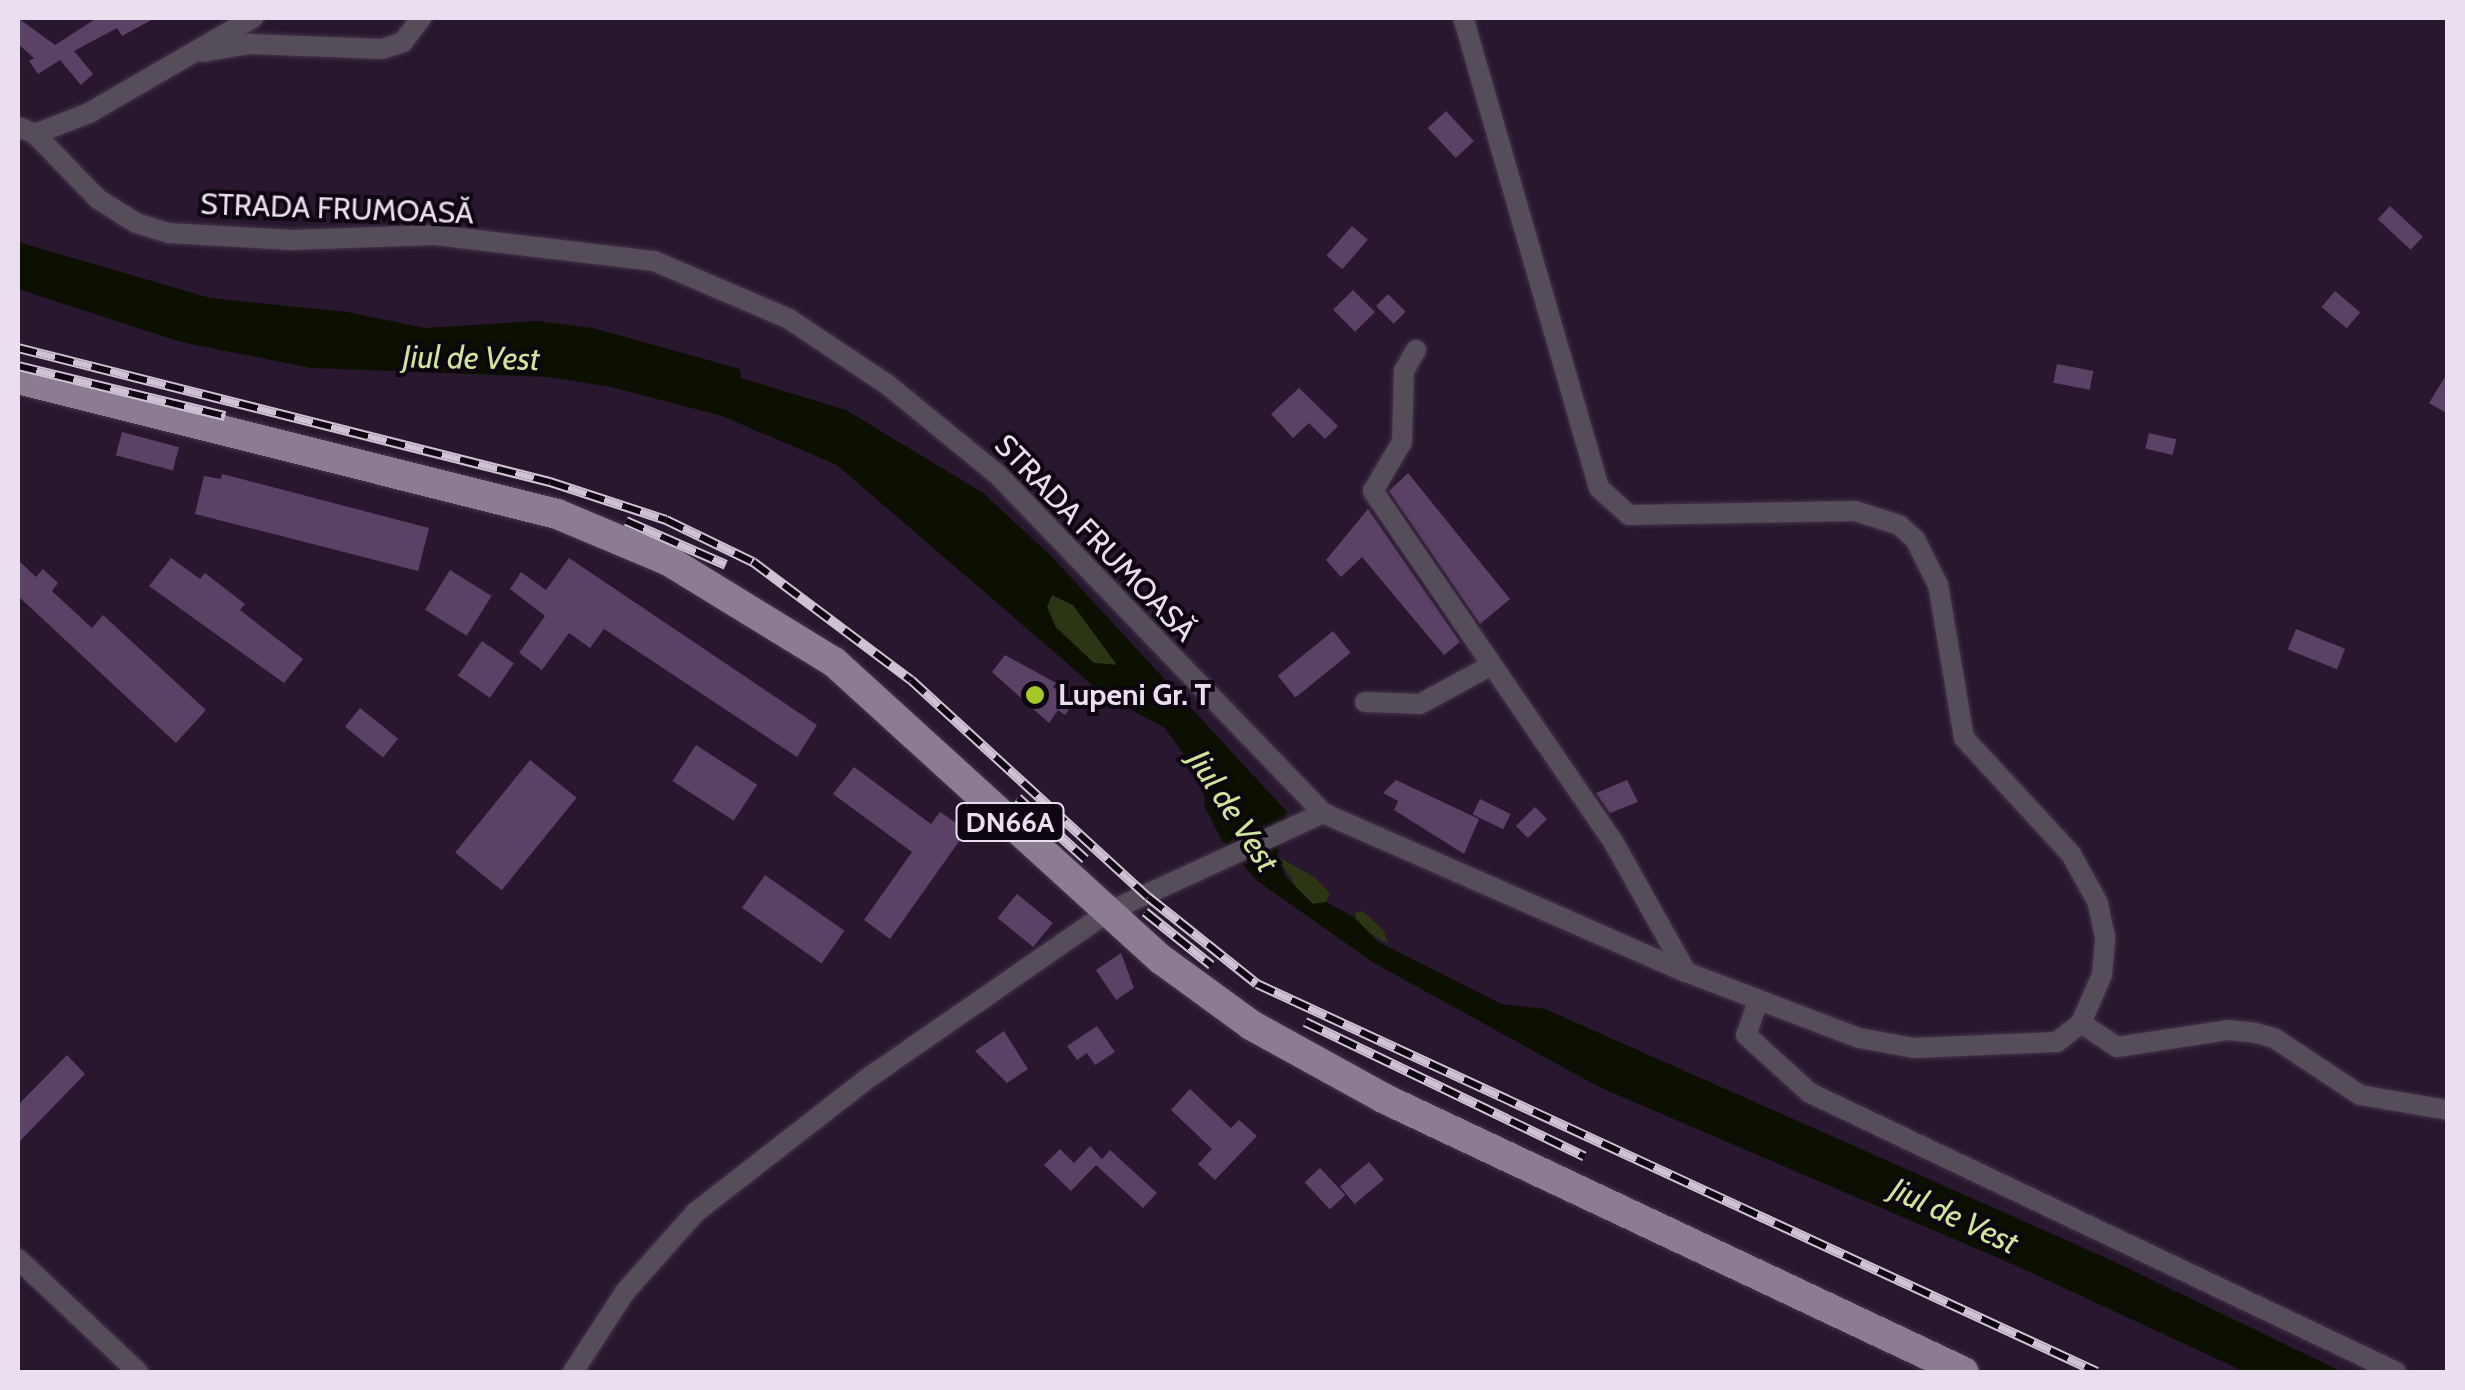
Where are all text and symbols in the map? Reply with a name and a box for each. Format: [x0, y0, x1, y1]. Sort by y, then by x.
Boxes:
street label: STRADA FRUMOASĂ [200, 186, 474, 232]
water label: Jiul de Vest [402, 338, 540, 378]
street label: STRADA FRUMOASĂ [987, 427, 1203, 649]
place label: Lupeni Gr. T [1058, 677, 1211, 713]
marker: Lupeni Gr. T [1022, 682, 1048, 708]
water label: Jiul de Vest [1180, 743, 1286, 879]
road number: DN66A [955, 799, 1065, 845]
water label: Jiul de Vest [1884, 1170, 2024, 1262]

